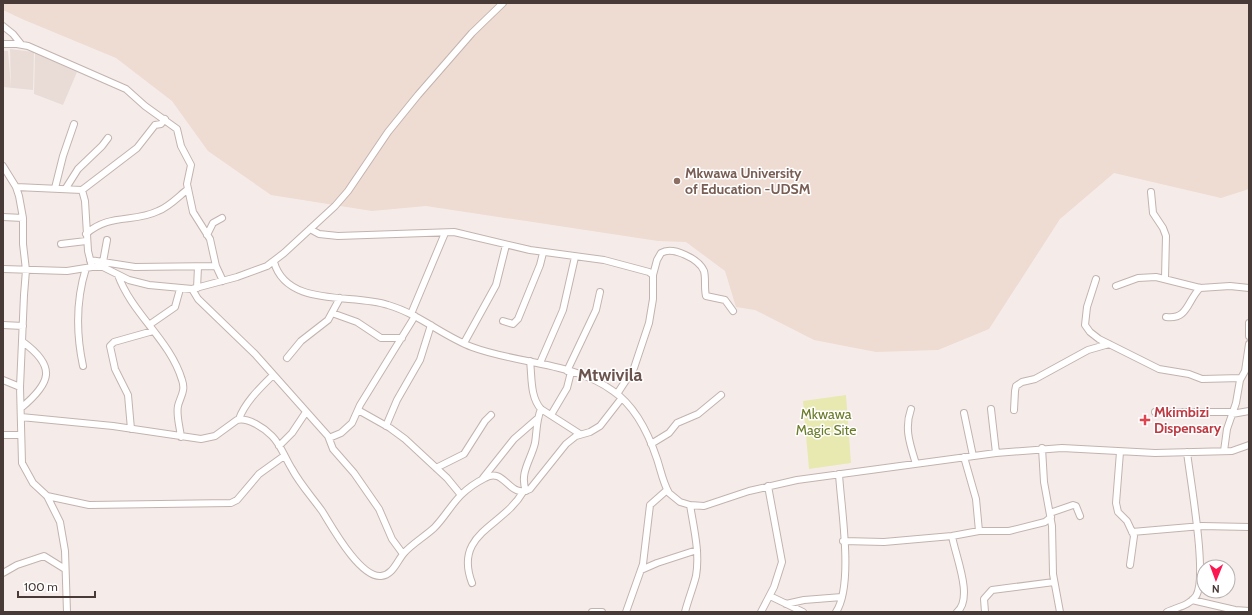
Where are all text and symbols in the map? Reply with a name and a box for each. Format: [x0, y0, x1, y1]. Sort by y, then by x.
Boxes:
place label: Mkwawa University of Education -UDSM [685, 164, 811, 198]
marker: Mkwawa University of Education -UDSM [672, 176, 682, 186]
district label: Mtwivila [577, 364, 643, 386]
place label: Mkimbizi Dispensary [1154, 403, 1222, 437]
park label: Mkwawa Magic Site [796, 405, 856, 439]
marker: Mkimbizi Dispensary [1139, 414, 1151, 426]
north arrow [1196, 559, 1236, 599]
scale bar [18, 573, 95, 599]
text: 100 m [24, 579, 58, 594]
text: N [1212, 582, 1220, 596]

